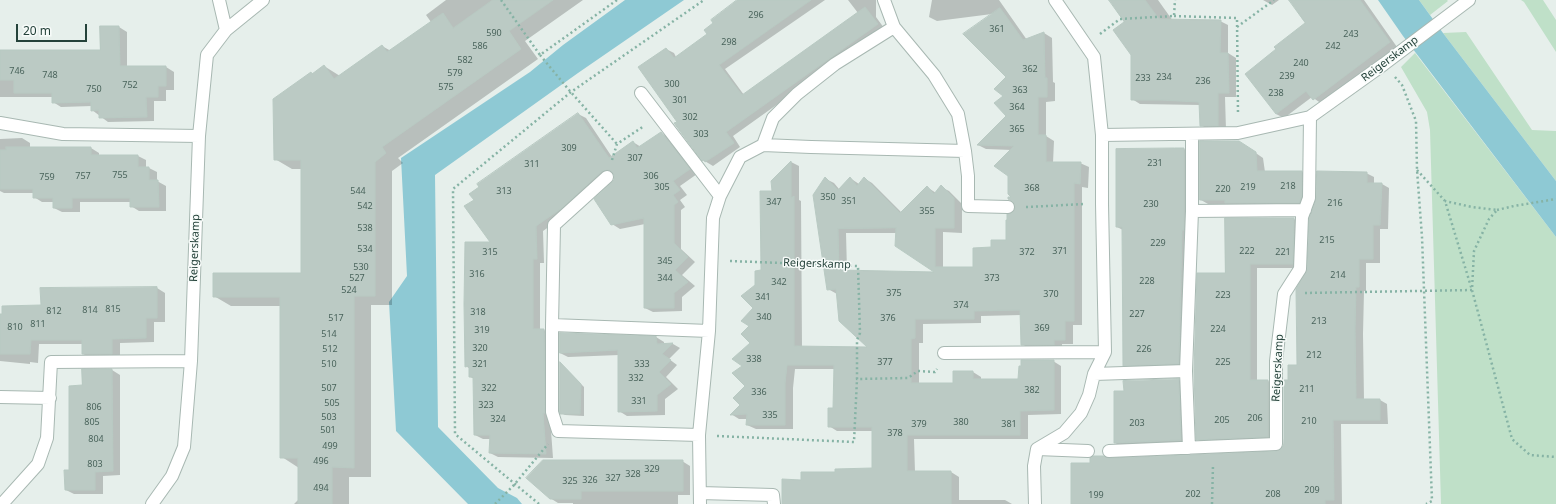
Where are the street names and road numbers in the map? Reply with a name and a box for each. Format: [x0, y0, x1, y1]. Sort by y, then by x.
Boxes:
street label: Reigerskamp [1359, 33, 1421, 85]
street label: Reigerskamp [187, 214, 203, 282]
street label: Reigerskamp [783, 256, 851, 272]
street label: Reigerskamp [1270, 334, 1286, 402]

